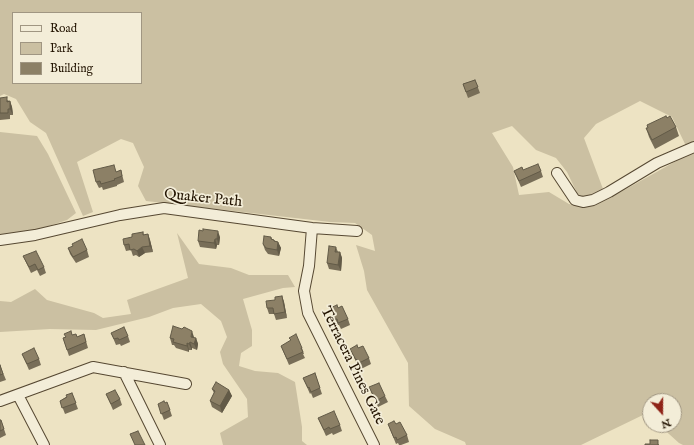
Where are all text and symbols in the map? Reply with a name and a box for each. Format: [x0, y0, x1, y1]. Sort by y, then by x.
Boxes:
legend [12, 12, 142, 84]
text: Road [50, 21, 77, 36]
text: Park [50, 41, 73, 56]
text: Building [50, 61, 93, 76]
street label: Quaker Path [163, 186, 243, 212]
street label: Terracera Pines Gate [316, 304, 388, 428]
north arrow [642, 393, 682, 433]
text: N [659, 415, 673, 432]

